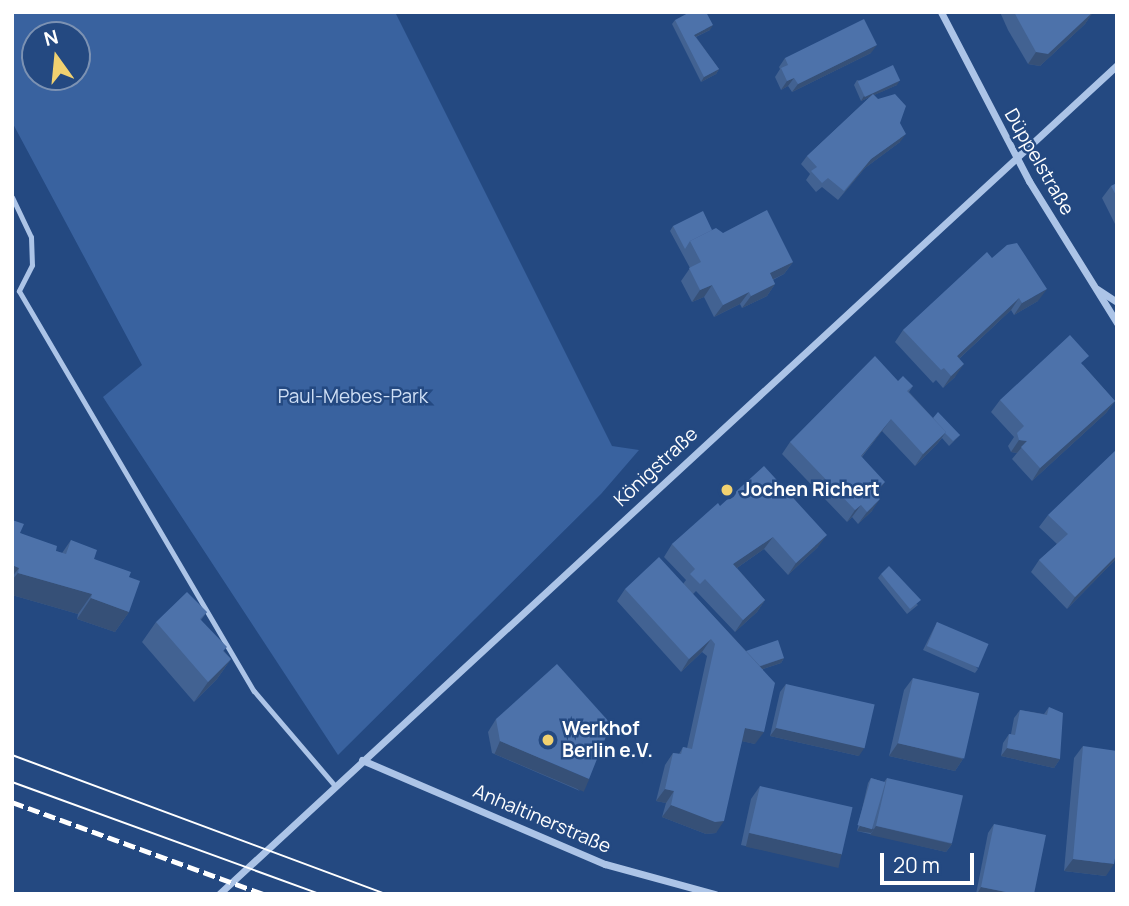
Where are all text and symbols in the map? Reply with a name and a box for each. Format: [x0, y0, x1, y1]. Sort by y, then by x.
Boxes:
north arrow [21, 21, 91, 91]
text: N [41, 23, 61, 52]
street label: Düppelstraße [999, 105, 1079, 219]
park label: Paul-Mebes-Park [278, 386, 428, 408]
street label: Königstraße [610, 423, 702, 511]
place label: Jochen Richert [741, 479, 880, 501]
marker: Jochen Richert [719, 482, 735, 498]
place label: Werkhof Berlin e.V. [562, 718, 653, 762]
marker: Werkhof Berlin e.V. [540, 732, 556, 748]
street label: Anhaltinerstraße [470, 780, 614, 858]
scale bar [884, 839, 978, 883]
text: 20 m [893, 851, 940, 879]

